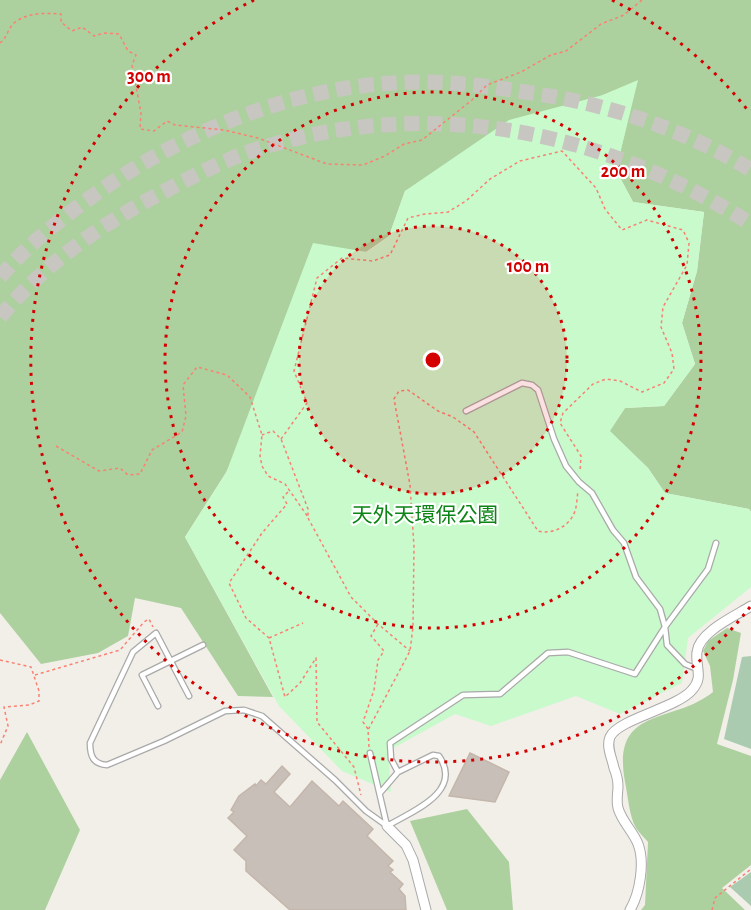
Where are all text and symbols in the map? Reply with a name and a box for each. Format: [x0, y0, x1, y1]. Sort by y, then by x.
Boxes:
text: 300 m [127, 68, 171, 86]
text: 200 m [601, 163, 645, 181]
text: 100 m [507, 258, 549, 276]
centre of rings [423, 350, 443, 370]
park label: 天外天環保公園 [352, 504, 499, 526]

